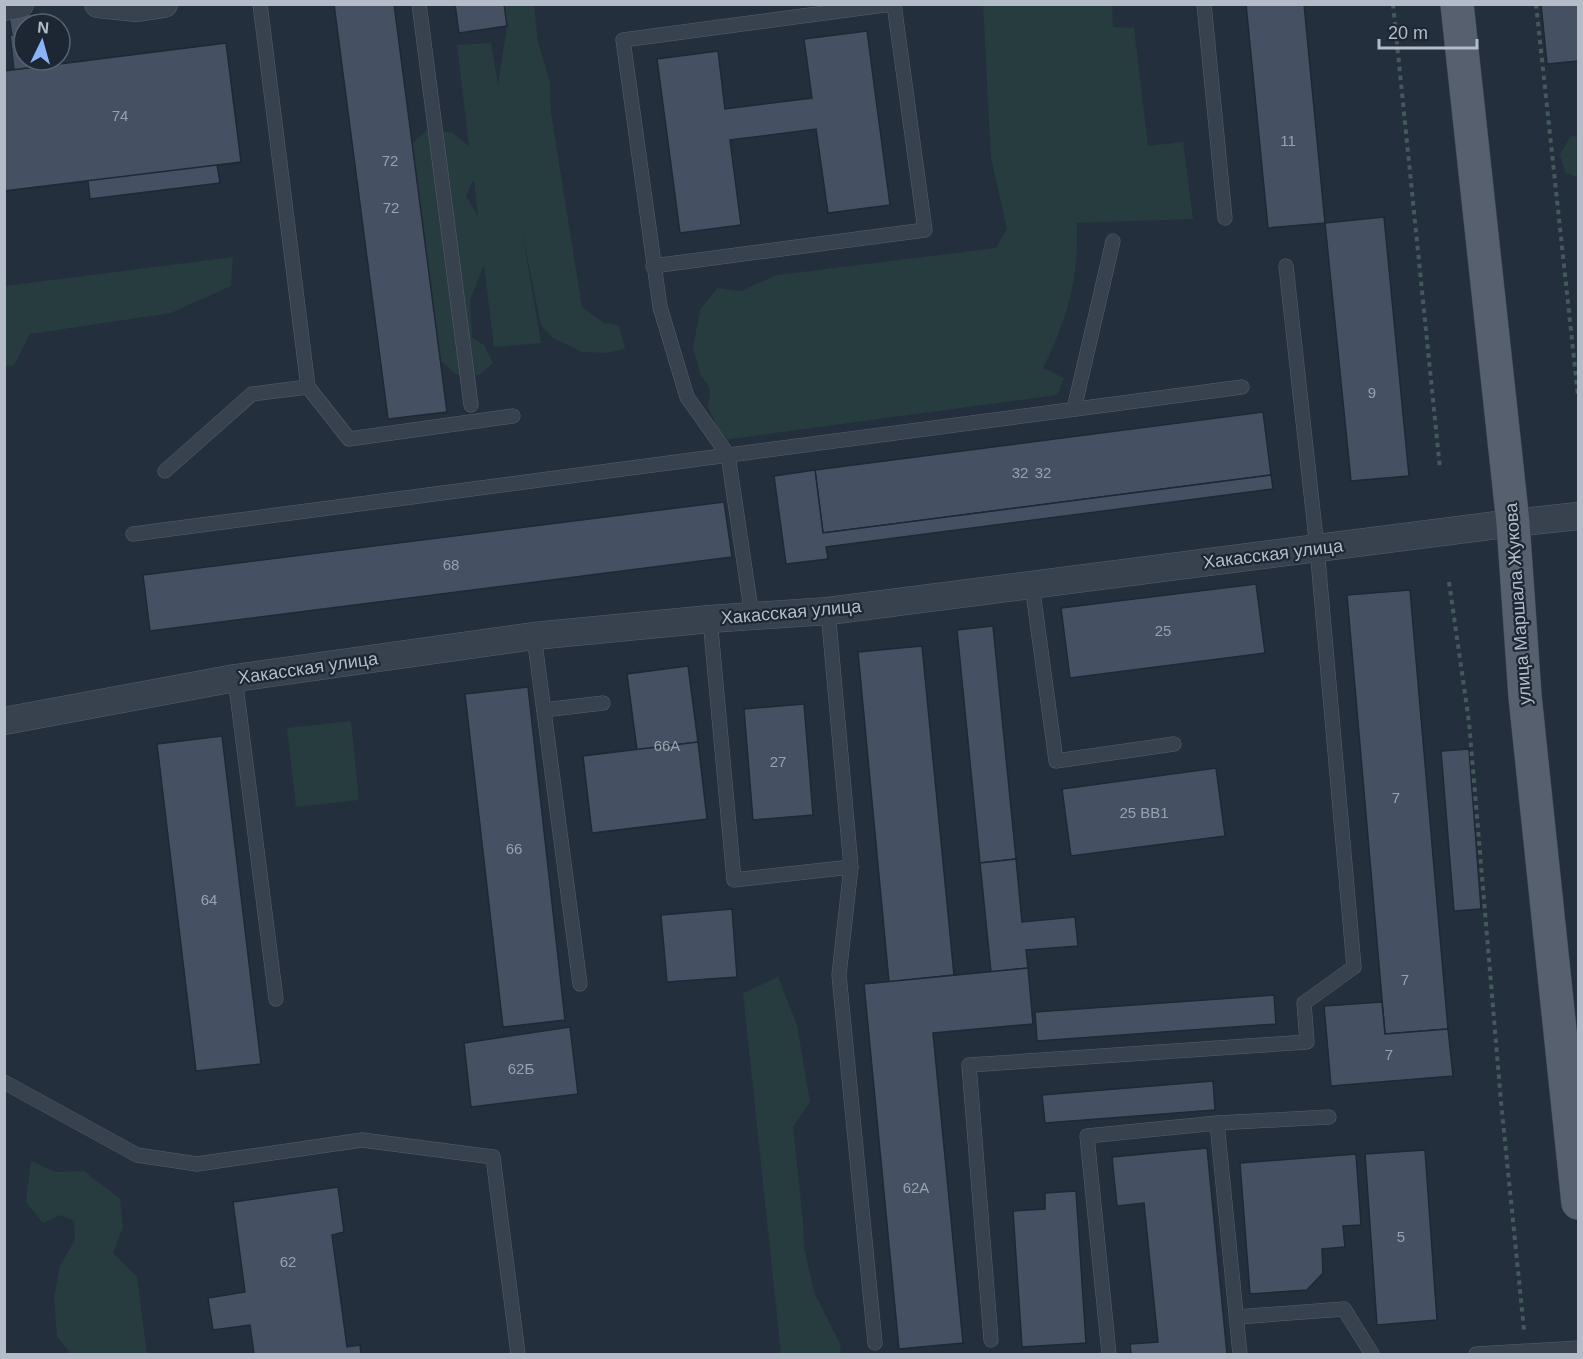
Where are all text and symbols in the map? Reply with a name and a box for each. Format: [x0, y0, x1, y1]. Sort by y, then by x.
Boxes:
north arrow [12, 12, 72, 72]
scale bar [1379, 12, 1476, 50]
text: N [37, 19, 50, 37]
text: 20 m [1388, 23, 1428, 43]
house number: 74 [112, 107, 128, 124]
house number: 11 [1280, 132, 1296, 149]
house number: 72 [382, 152, 398, 169]
house number: 72 [383, 199, 399, 216]
house number: 9 [1368, 384, 1376, 401]
house number: 32 [1012, 464, 1028, 481]
house number: 32 [1035, 464, 1051, 481]
street label: улица Маршала Жукова [1501, 501, 1535, 706]
street label: Хакасская улица [1202, 535, 1345, 573]
house number: 68 [443, 556, 459, 573]
street label: Хакасская улица [720, 596, 863, 628]
house number: 25 [1155, 622, 1171, 639]
street label: Хакасская улица [237, 648, 380, 688]
house number: 66А [654, 737, 680, 754]
house number: 27 [770, 753, 786, 770]
house number: 7 [1392, 789, 1400, 806]
house number: 25 ВВ1 [1119, 804, 1169, 821]
house number: 66 [506, 840, 522, 857]
house number: 64 [201, 891, 217, 908]
house number: 7 [1401, 971, 1409, 988]
house number: 7 [1385, 1046, 1393, 1063]
house number: 62Б [508, 1060, 534, 1077]
house number: 62А [903, 1179, 929, 1196]
house number: 5 [1397, 1228, 1405, 1245]
house number: 62 [280, 1253, 296, 1270]

